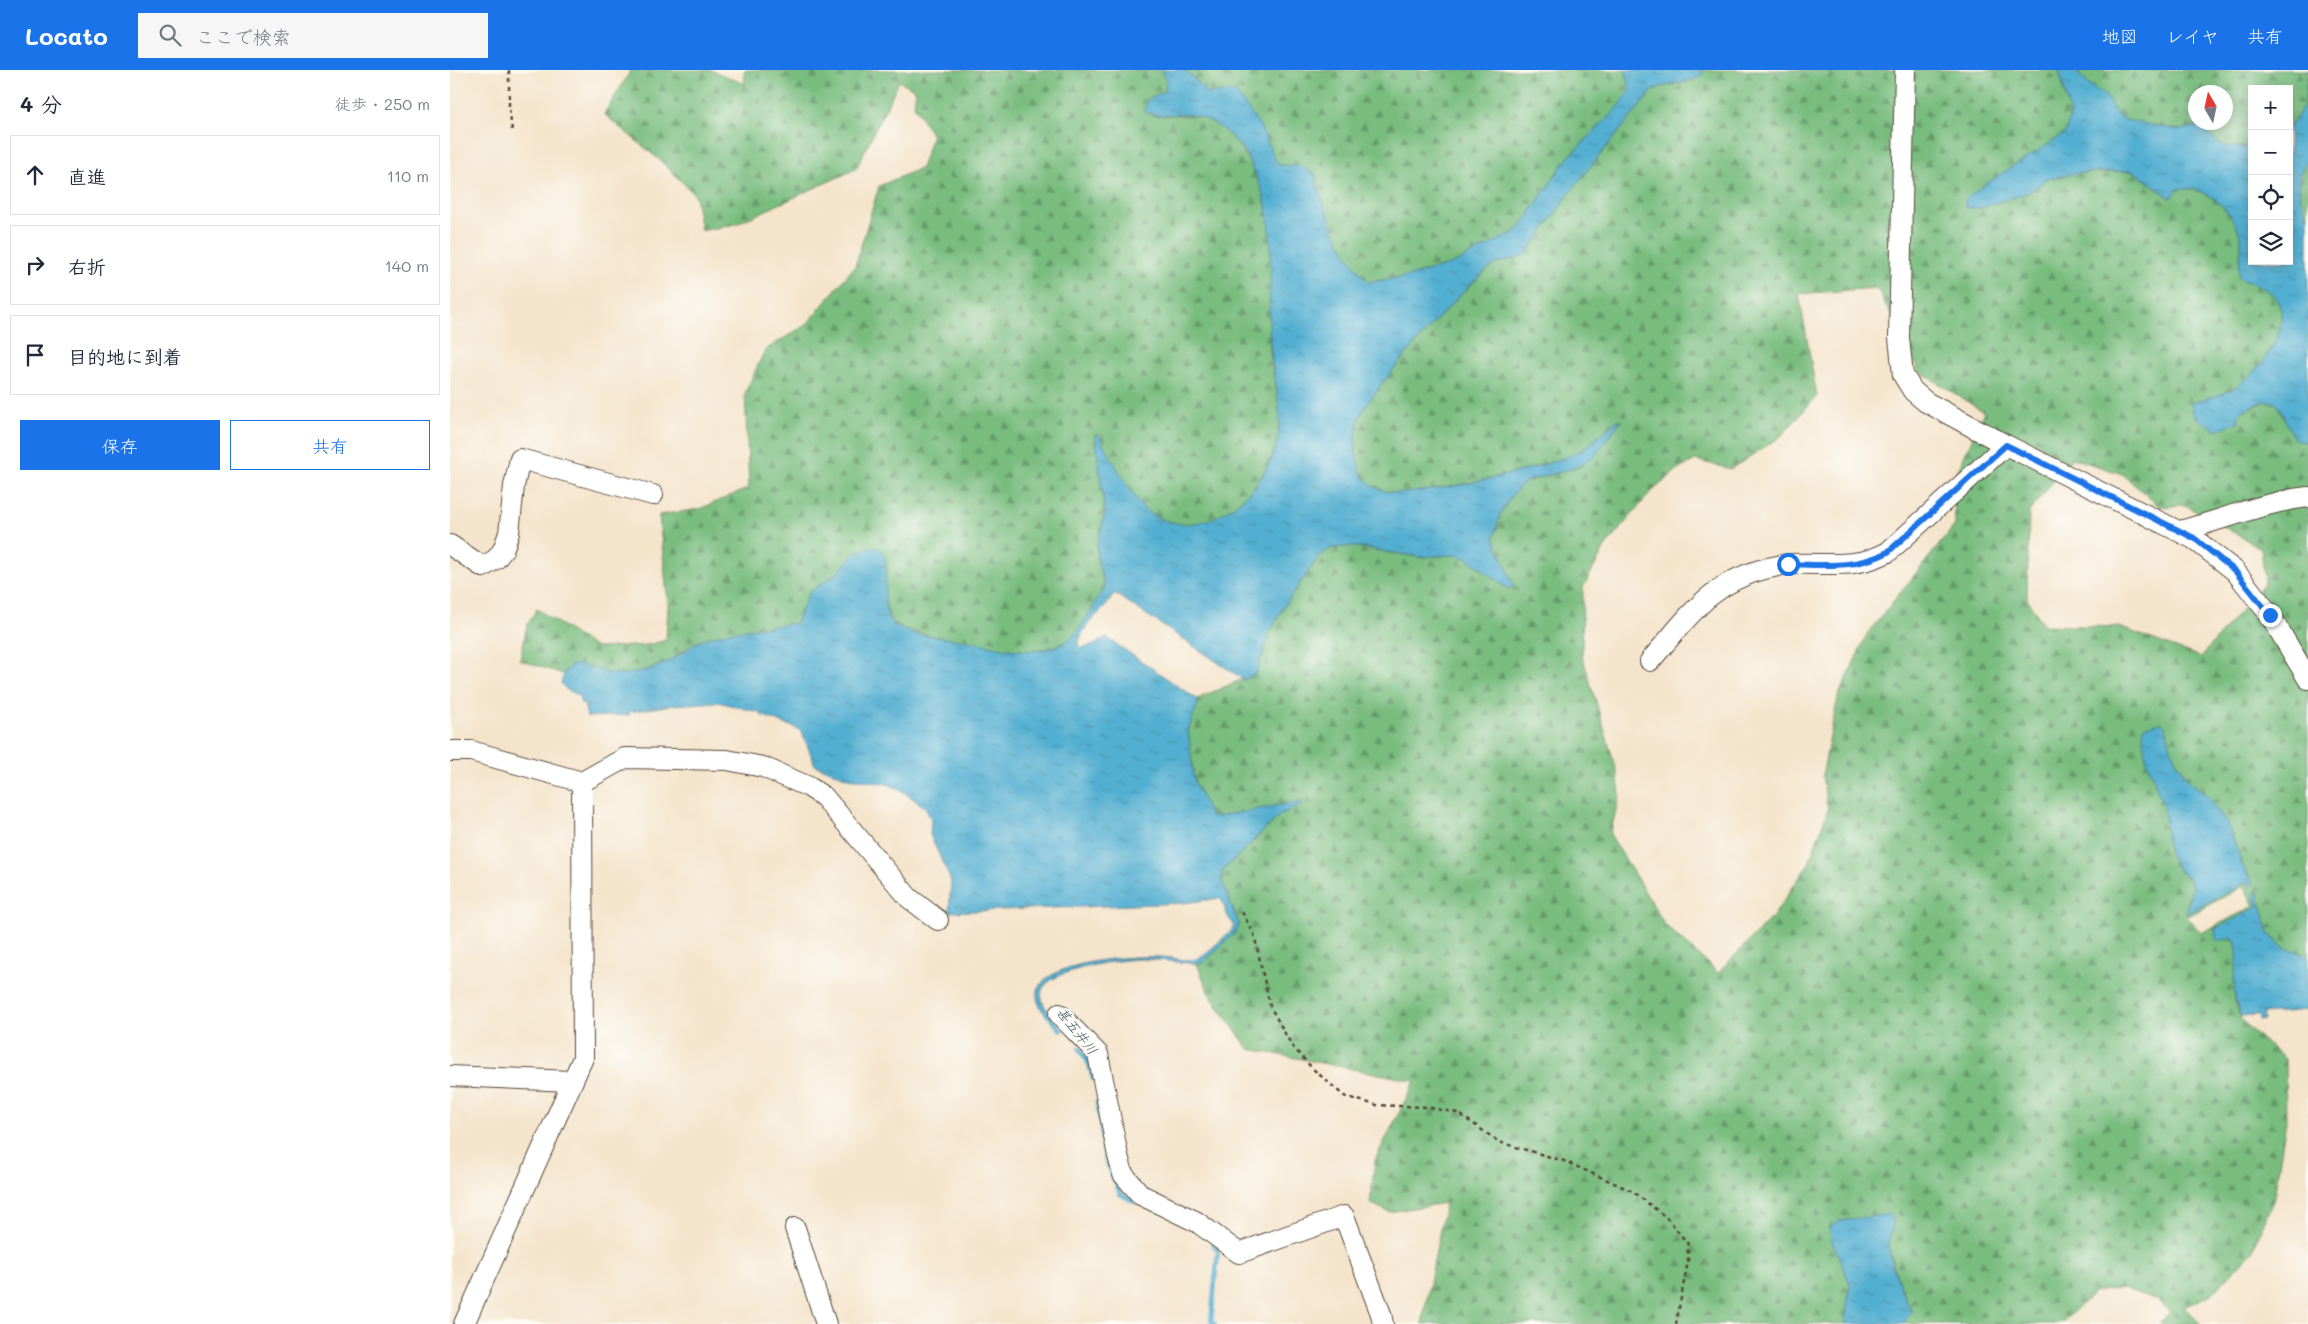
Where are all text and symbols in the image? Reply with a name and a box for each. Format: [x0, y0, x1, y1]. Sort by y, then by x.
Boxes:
search box [138, 13, 488, 58]
text: Locato [25, 20, 108, 51]
icon: search [156, 21, 184, 49]
text: ここで検索 [196, 24, 291, 49]
text: 地図 [2102, 24, 2138, 48]
text: レイヤ [2166, 24, 2219, 48]
text: 共有 [2247, 24, 2283, 48]
north arrow [2188, 85, 2233, 130]
map controls [2248, 85, 2293, 265]
button: + [2248, 85, 2293, 130]
text: 4 分 [20, 90, 62, 117]
text: 徒歩 · 250 m [335, 93, 430, 114]
button: − [2248, 130, 2293, 175]
icon: ahead [21, 161, 49, 189]
text: 直進 [68, 164, 106, 189]
text: 110 m [387, 165, 429, 186]
button: locate [2248, 175, 2293, 220]
button: layers [2248, 220, 2293, 265]
icon: right [21, 251, 49, 279]
text: 右折 [68, 254, 106, 279]
text: 140 m [385, 255, 429, 276]
icon: arrive [21, 341, 49, 369]
text: 目的地に到着 [68, 344, 182, 369]
button: 保存 [20, 420, 220, 470]
button: 共有 [230, 420, 430, 470]
route start [1777, 553, 1800, 576]
route end [2259, 604, 2282, 627]
water label: 甚五井川 [1053, 1003, 1102, 1059]

